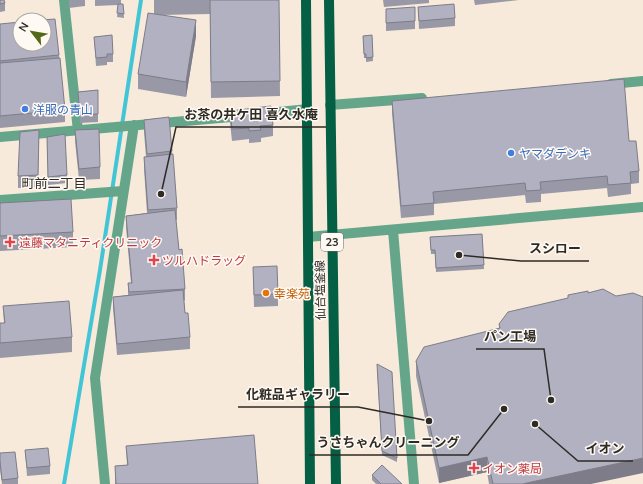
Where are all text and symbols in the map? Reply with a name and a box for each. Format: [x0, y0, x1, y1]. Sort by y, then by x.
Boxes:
north arrow [12, 12, 52, 52]
text: N [15, 20, 32, 34]
place label: 洋服の青山 [33, 102, 93, 117]
callout: お茶の井ケ田 喜久水庵 [176, 102, 326, 127]
marker: 洋服の青山 [20, 104, 30, 114]
text: お茶の井ケ田 喜久水庵 [184, 106, 318, 122]
place label: ヤマダデンキ [519, 146, 591, 161]
marker: ヤマダデンキ [506, 148, 516, 158]
district label: 町前二丁目 [21, 175, 87, 191]
road number: 23 [321, 233, 343, 251]
place label: 遠藤マタニティクリニック [19, 235, 162, 250]
marker: 遠藤マタニティクリニック [4, 236, 16, 248]
callout: スシロー [521, 236, 589, 261]
text: スシロー [529, 240, 581, 256]
place label: ツルハドラッグ [162, 253, 246, 268]
marker: ツルハドラッグ [149, 255, 159, 265]
street label: 仙台塩釜線 [312, 260, 328, 320]
place label: 幸楽苑 [274, 286, 310, 301]
marker: 幸楽苑 [261, 288, 271, 298]
callout: パン工場 [476, 324, 544, 349]
text: パン工場 [484, 328, 536, 344]
callout: 化粧品ギャラリー [238, 382, 358, 407]
text: 化粧品ギャラリー [246, 386, 350, 402]
callout: うさちゃんクリーニング [309, 430, 468, 455]
text: うさちゃんクリーニング [316, 434, 460, 450]
callout: イオン [578, 436, 633, 461]
text: イオン [585, 440, 625, 456]
place label: イオン薬局 [482, 461, 542, 476]
marker: イオン薬局 [469, 463, 479, 473]

